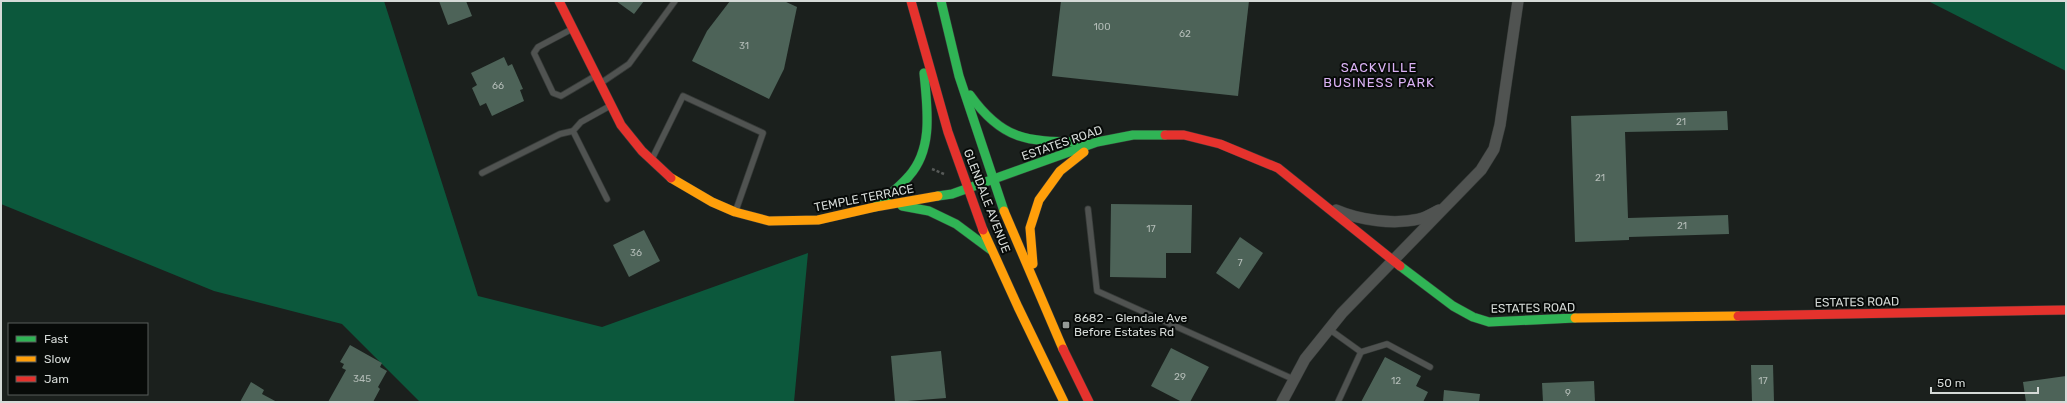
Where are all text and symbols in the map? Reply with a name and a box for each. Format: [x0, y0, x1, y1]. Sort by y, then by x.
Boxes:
house number: 100 [1094, 21, 1110, 33]
house number: 62 [1179, 28, 1191, 40]
house number: 31 [739, 40, 749, 52]
district label: SACKVILLE BUSINESS PARK [1323, 60, 1435, 90]
house number: 66 [492, 80, 504, 92]
house number: 21 [1676, 116, 1686, 128]
street label: ESTATES ROAD [1020, 123, 1104, 163]
street label: GLENDALE AVENUE [961, 147, 1013, 255]
house number: 21 [1595, 172, 1605, 184]
street label: TEMPLE TERRACE [813, 181, 915, 215]
house number: 21 [1677, 220, 1687, 232]
house number: 17 [1146, 223, 1156, 235]
house number: 36 [630, 247, 642, 259]
house number: 7 [1237, 257, 1243, 269]
street label: ESTATES ROAD [1815, 294, 1899, 310]
street label: ESTATES ROAD [1491, 300, 1575, 316]
place label: 8682 - Glendale Ave Before Estates Rd [1074, 311, 1187, 339]
marker: 8682 - Glendale Ave Before Estates Rd [1061, 320, 1071, 330]
legend [8, 323, 148, 395]
text: Fast [44, 332, 68, 346]
text: Slow [44, 352, 71, 366]
scale bar [1931, 369, 2038, 395]
house number: 29 [1174, 371, 1186, 383]
text: Jam [44, 372, 69, 386]
house number: 345 [353, 373, 371, 385]
house number: 12 [1391, 375, 1401, 387]
house number: 17 [1758, 375, 1768, 387]
text: 50 m [1937, 376, 1965, 390]
house number: 9 [1565, 387, 1571, 399]

